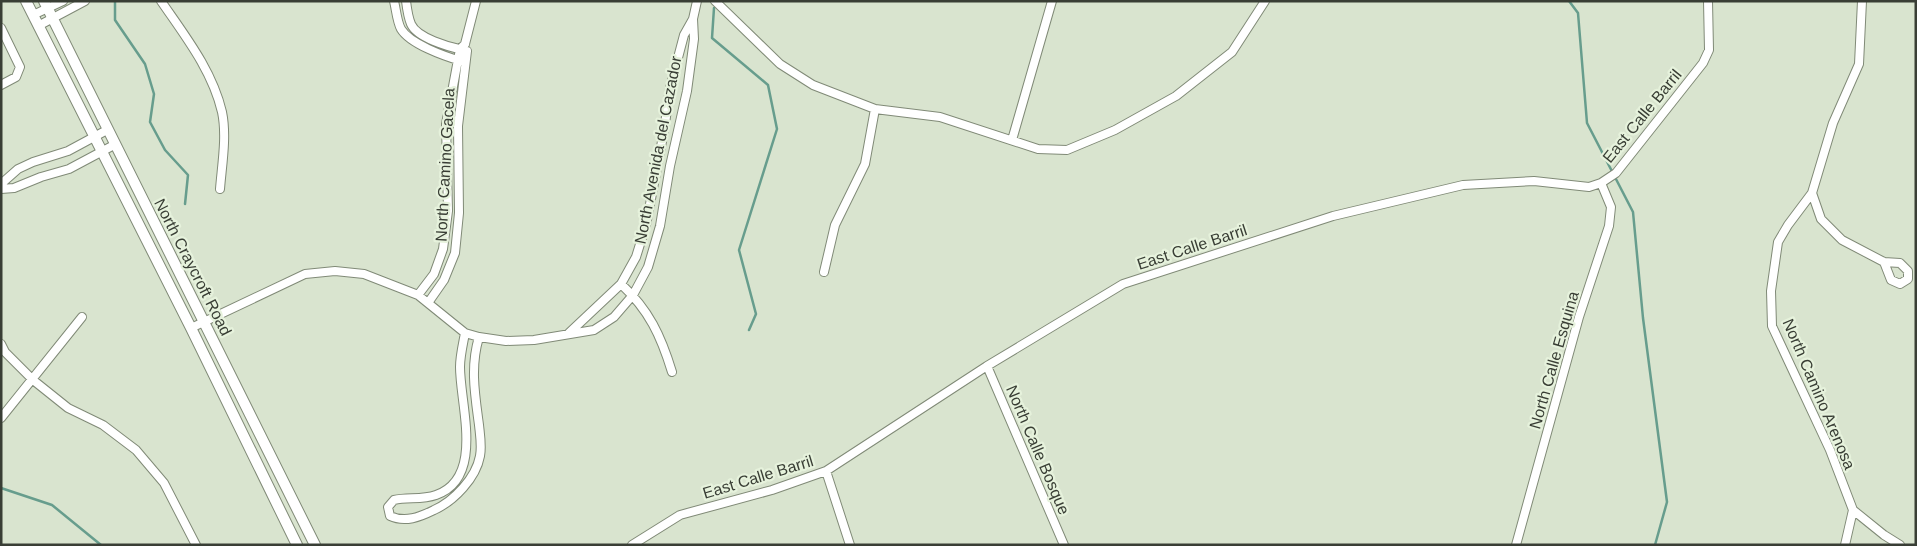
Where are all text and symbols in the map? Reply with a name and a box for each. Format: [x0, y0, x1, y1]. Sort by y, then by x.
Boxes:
street label: North Avenida del Cazador [631, 54, 685, 245]
street label: East Calle Barril [1599, 66, 1685, 166]
street label: North Camino Gacela [432, 88, 458, 242]
street label: North Craycroft Road [151, 196, 235, 338]
street label: East Calle Barril [1135, 221, 1249, 273]
street label: North Calle Esquina [1526, 289, 1582, 431]
street label: North Camino Arenosa [1780, 316, 1858, 472]
street label: North Calle Bosque [1003, 383, 1073, 517]
street label: East Calle Barril [701, 452, 815, 502]

